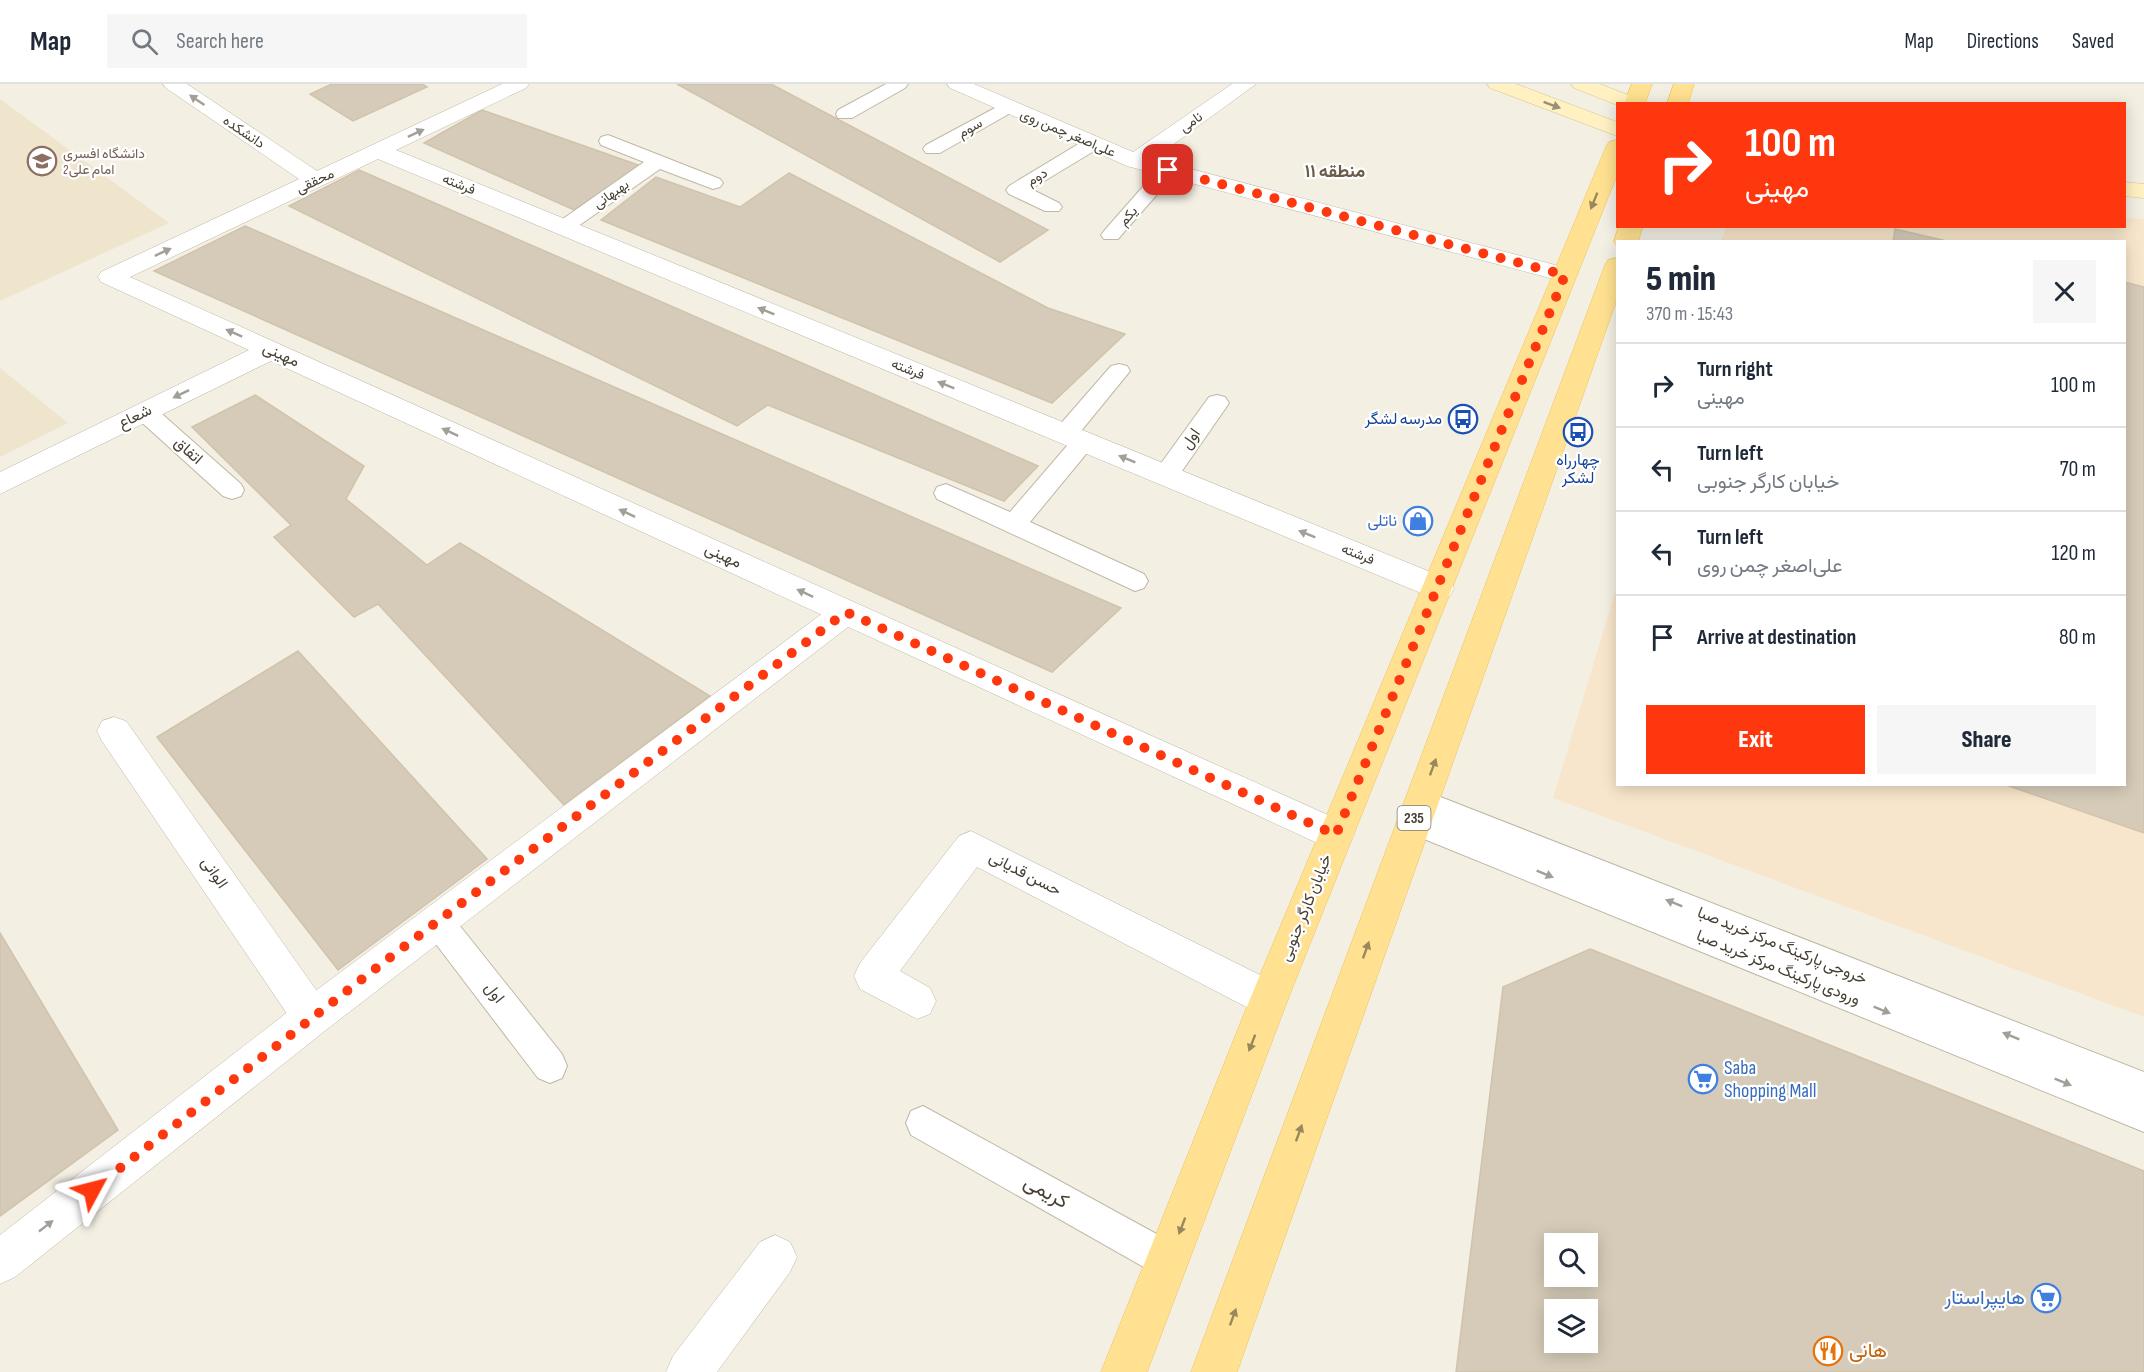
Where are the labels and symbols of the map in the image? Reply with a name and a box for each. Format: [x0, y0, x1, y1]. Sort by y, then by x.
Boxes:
one-way arrow [189, 95, 206, 106]
one-way arrow [1543, 100, 1561, 110]
street label: علی‌اصغر چمن روی [1017, 105, 1118, 162]
street label: نامی [1176, 108, 1206, 136]
street label: دانشکده [220, 112, 268, 152]
street label: سوم [955, 114, 985, 142]
one-way arrow [407, 129, 424, 138]
pin [1142, 144, 1193, 195]
school or university icon: دانشگاه افسری امام علی2 [26, 145, 58, 177]
place label: دانشگاه افسری امام علی2 [63, 145, 145, 178]
district label: منطقه ۱۱ [1305, 161, 1365, 182]
street label: دوم [1024, 164, 1051, 190]
street label: محققی [293, 165, 337, 197]
street label: فرشته [440, 170, 478, 198]
street label: بهبهانی [590, 176, 632, 212]
one-way arrow [1589, 193, 1599, 211]
street label: یکم [1115, 203, 1141, 229]
one-way arrow [155, 248, 172, 257]
one-way arrow [757, 306, 775, 315]
one-way arrow [226, 329, 243, 338]
street label: مهینی [260, 339, 302, 371]
street label: فرشته [889, 355, 927, 383]
one-way arrow [937, 380, 955, 389]
one-way arrow [172, 390, 189, 399]
street label: شعاع [115, 401, 155, 434]
bus stop icon: مدرسه لشگر [1447, 403, 1479, 435]
place label: مدرسه لشگر [1364, 410, 1442, 429]
bus stop icon: چهارراه لشکر [1562, 416, 1594, 448]
street label: اول [1177, 425, 1205, 453]
one-way arrow [441, 427, 458, 436]
street label: اتفاق [170, 433, 206, 469]
place label: چهارراه لشکر [1556, 451, 1600, 488]
one-way arrow [1117, 454, 1135, 464]
shop icon: ناتلی [1402, 505, 1434, 537]
one-way arrow [619, 508, 636, 517]
place label: ناتلی [1367, 512, 1397, 531]
one-way arrow [1298, 529, 1316, 538]
street label: مهینی [702, 539, 744, 573]
street label: فرشته [1339, 540, 1377, 568]
one-way arrow [796, 589, 813, 598]
one-way arrow [1429, 758, 1438, 776]
road number: 235 [1398, 806, 1430, 830]
street label: حسن قدیانی [986, 848, 1064, 900]
street label: خیابان کارگر جنوبی [1276, 851, 1336, 964]
street label: الوانی [197, 854, 231, 892]
one-way arrow [1536, 870, 1554, 879]
one-way arrow [1665, 898, 1683, 907]
street label: خروجی پارکینگ مرکز خرید صبا [1694, 903, 1870, 990]
street label: ورودی پارکینگ مرکز خرید صبا [1693, 926, 1863, 1011]
one-way arrow [1361, 941, 1371, 959]
street label: اول [480, 979, 508, 1007]
one-way arrow [1873, 1005, 1891, 1015]
one-way arrow [2002, 1031, 2020, 1041]
one-way arrow [1247, 1035, 1257, 1053]
place label: Saba Shopping Mall [1724, 1056, 1816, 1103]
supermarket icon: Saba Shopping Mall [1687, 1063, 1719, 1095]
one-way arrow [2054, 1078, 2072, 1087]
one-way arrow [1295, 1124, 1305, 1142]
position arrow [60, 1158, 124, 1222]
street label: کریمی [1019, 1170, 1073, 1214]
one-way arrow [1177, 1217, 1187, 1235]
one-way arrow [38, 1219, 54, 1232]
supermarket icon: هایپراستار [2030, 1282, 2062, 1314]
place label: هایپراستار [1944, 1286, 2025, 1311]
one-way arrow [1229, 1308, 1239, 1326]
restaurant icon: هانی [1812, 1335, 1844, 1367]
place label: هانی [1849, 1339, 1887, 1363]

